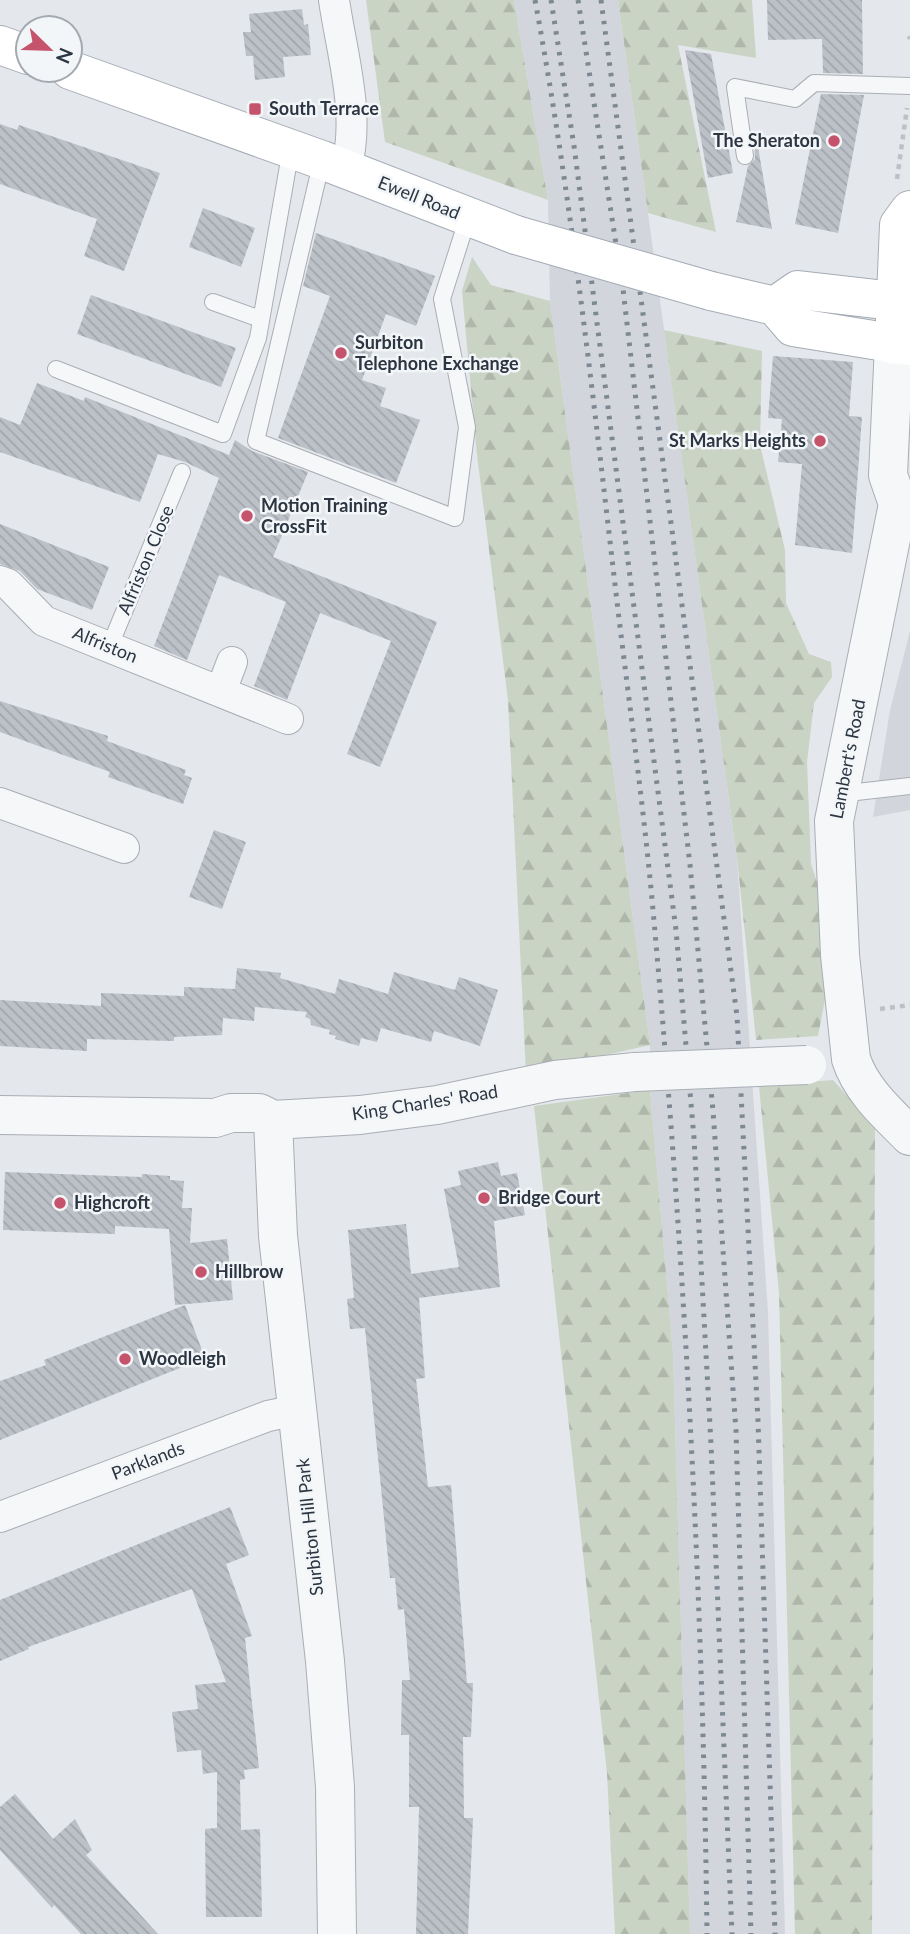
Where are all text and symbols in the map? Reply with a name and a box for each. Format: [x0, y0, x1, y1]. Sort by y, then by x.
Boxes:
north arrow [14, 14, 84, 84]
text: N [52, 45, 79, 67]
place label: South Terrace [269, 97, 379, 119]
marker: South Terrace [247, 101, 263, 117]
place label: The Sheraton [713, 129, 820, 151]
marker: The Sheraton [826, 133, 842, 149]
street label: Ewell Road [375, 171, 464, 223]
place label: Surbiton Telephone Exchange [355, 331, 519, 374]
marker: Surbiton Telephone Exchange [333, 345, 349, 361]
place label: St Marks Heights [669, 429, 806, 451]
marker: St Marks Heights [812, 433, 828, 449]
place label: Motion Training CrossFit [261, 494, 388, 537]
street label: Alfriston Close [112, 502, 178, 617]
marker: Motion Training CrossFit [239, 508, 255, 524]
street label: Alfriston [70, 621, 141, 667]
street label: Lambert's Road [825, 697, 869, 821]
street label: King Charles' Road [350, 1080, 499, 1124]
place label: Bridge Court [498, 1186, 600, 1208]
marker: Bridge Court [476, 1190, 492, 1206]
place label: Highcroft [74, 1191, 150, 1213]
marker: Highcroft [52, 1195, 68, 1211]
place label: Hillbrow [215, 1260, 284, 1282]
marker: Hillbrow [193, 1264, 209, 1280]
place label: Woodleigh [139, 1347, 226, 1369]
marker: Woodleigh [117, 1351, 133, 1367]
street label: Parklands [108, 1436, 187, 1484]
street label: Surbiton Hill Park [291, 1456, 327, 1597]

